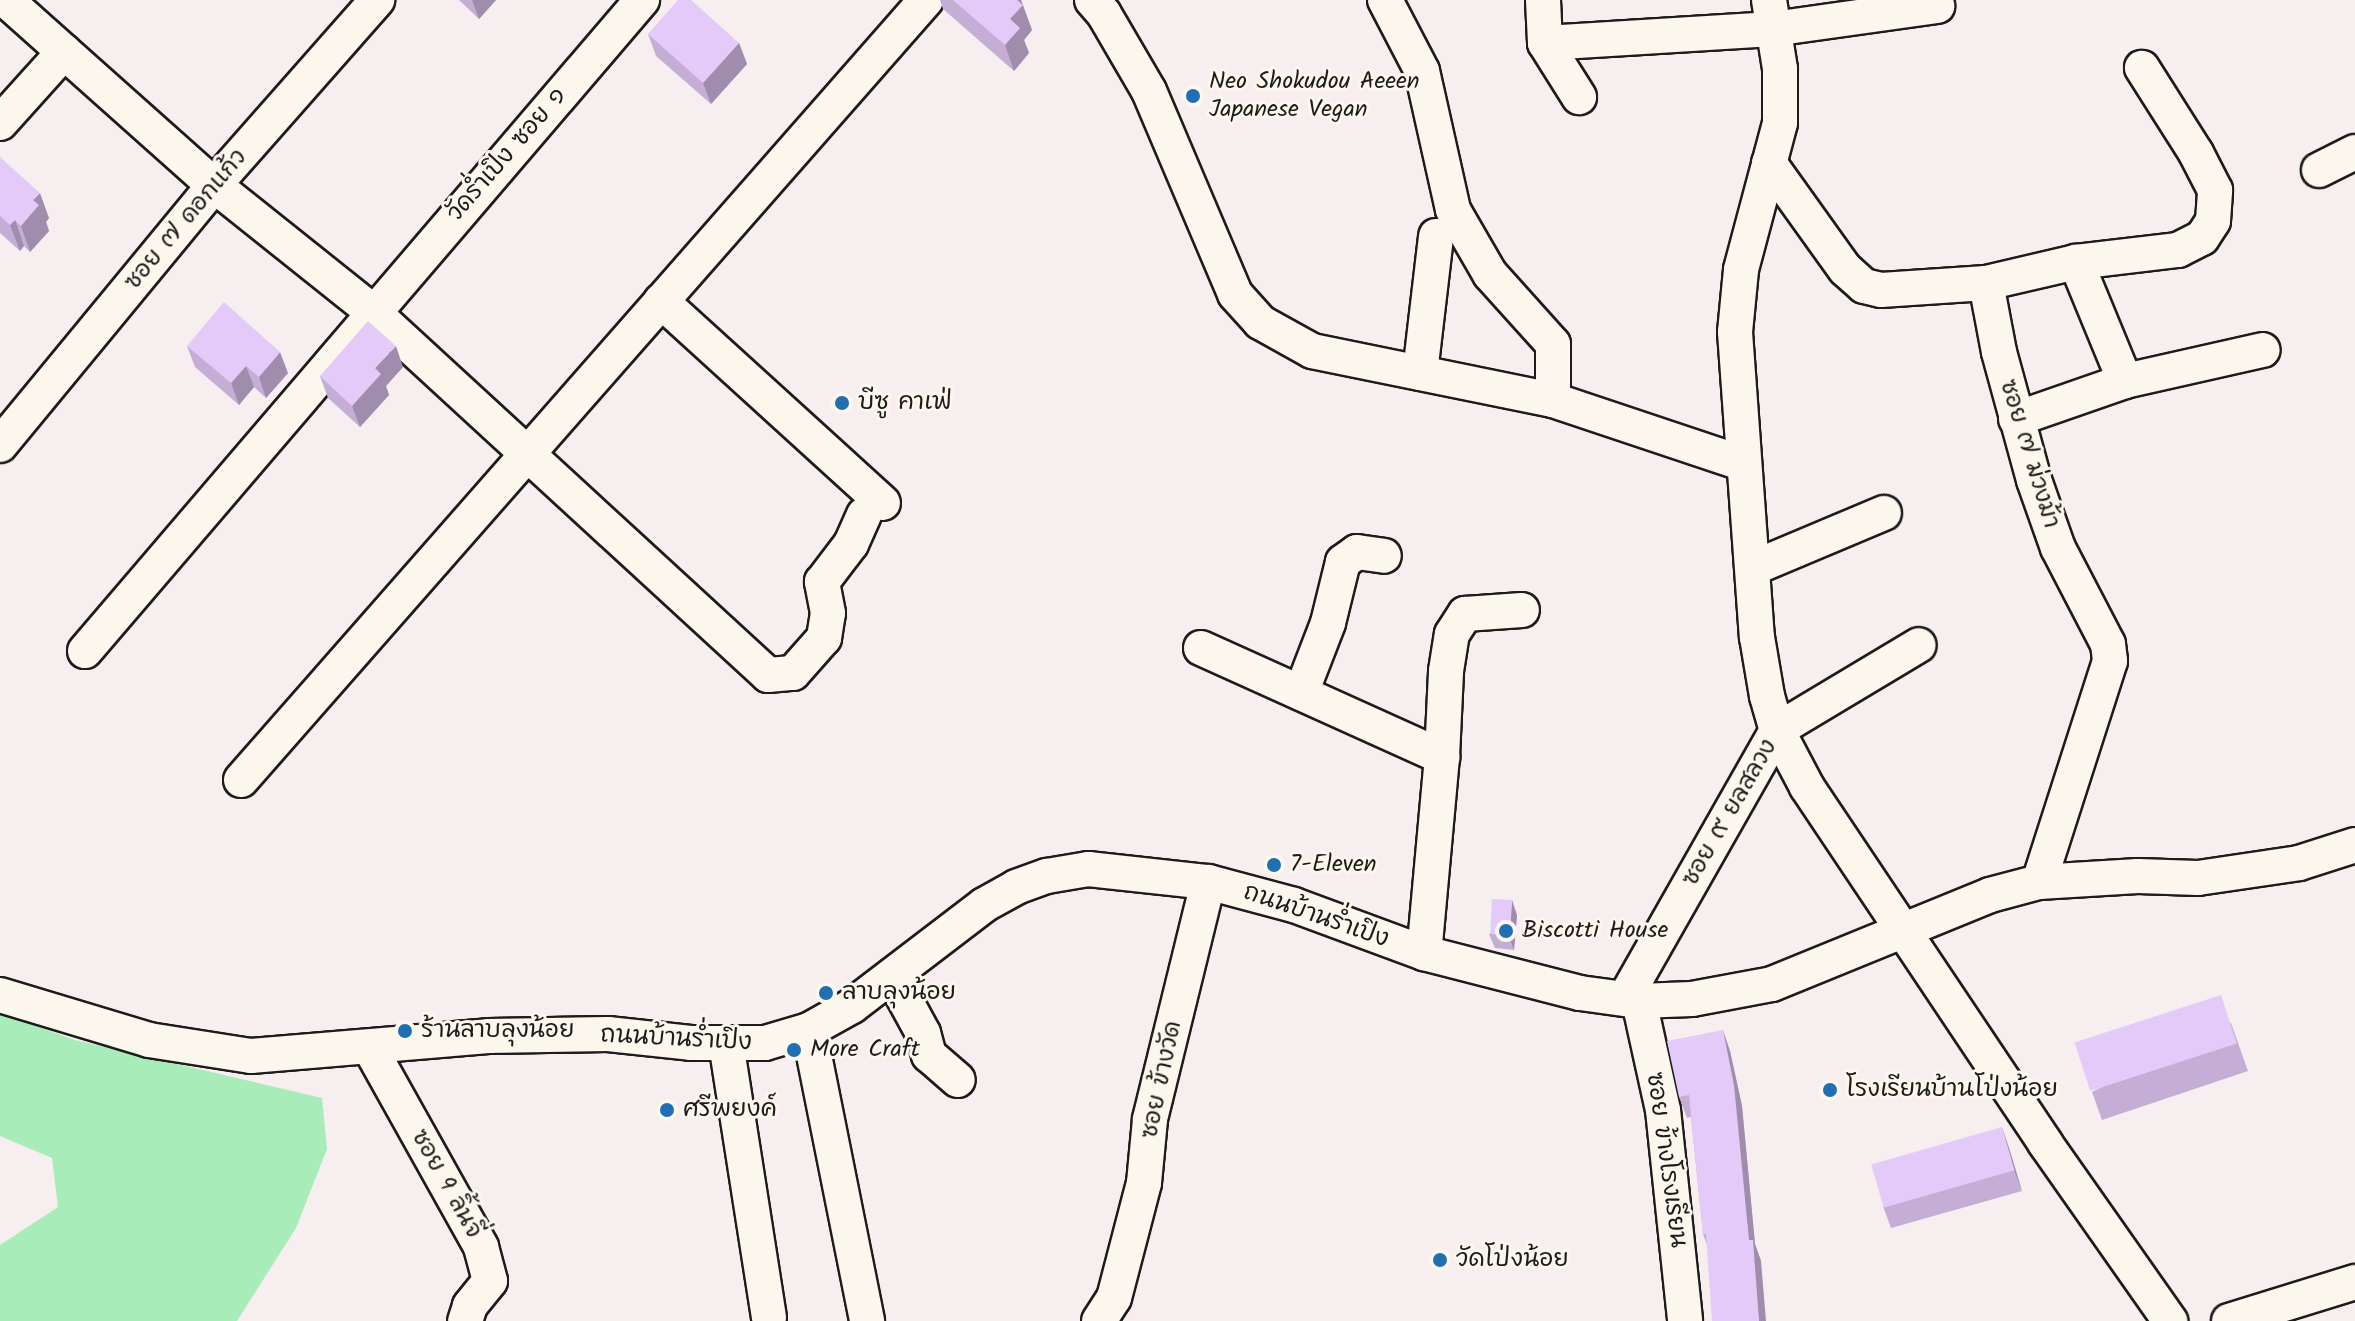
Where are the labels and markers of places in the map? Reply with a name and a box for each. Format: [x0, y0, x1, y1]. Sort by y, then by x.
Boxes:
place label: Neo Shokudou Aeeen Japanese Vegan [1209, 68, 1420, 124]
marker: Neo Shokudou Aeeen Japanese Vegan [1184, 87, 1202, 105]
place label: บีซู คาเฟ่ [858, 389, 952, 417]
marker: บีซู คาเฟ่ [833, 394, 851, 412]
place label: 7-Eleven [1290, 851, 1377, 879]
marker: 7-Eleven [1265, 856, 1283, 874]
place label: Biscotti House [1522, 917, 1668, 945]
marker: Biscotti House [1497, 922, 1515, 940]
place label: ลาบลุงน้อย [842, 979, 956, 1007]
marker: ลาบลุงน้อย [817, 984, 835, 1002]
place label: ร้านลาบลุงน้อย [421, 1017, 575, 1045]
marker: ร้านลาบลุงน้อย [396, 1022, 414, 1040]
place label: More Craft [810, 1036, 920, 1064]
marker: More Craft [785, 1041, 803, 1059]
place label: โรงเรียนบ้านโป่งน้อย [1846, 1076, 2058, 1104]
marker: โรงเรียนบ้านโป่งน้อย [1821, 1081, 1839, 1099]
place label: ศรีพยงค์ [683, 1096, 777, 1124]
marker: ศรีพยงค์ [658, 1101, 676, 1119]
place label: วัดโป่งน้อย [1456, 1246, 1569, 1274]
marker: วัดโป่งน้อย [1431, 1251, 1449, 1269]

